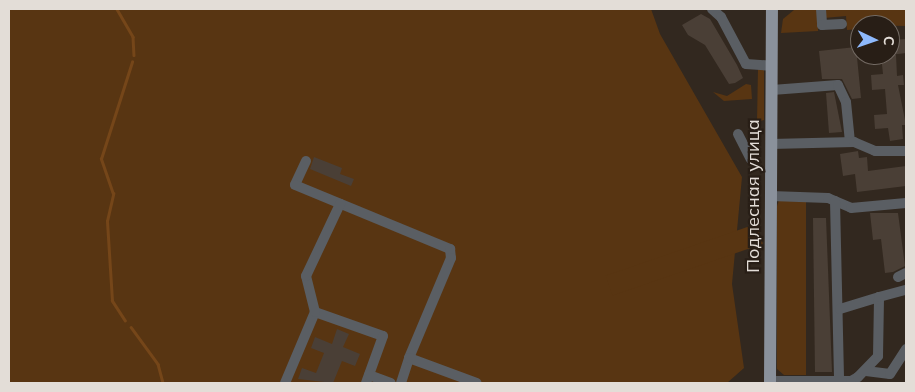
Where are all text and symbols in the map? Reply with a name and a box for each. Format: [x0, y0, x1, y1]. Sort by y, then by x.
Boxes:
north arrow [850, 15, 900, 65]
text: С [880, 35, 898, 46]
street label: Подлесная улица [742, 119, 764, 273]

